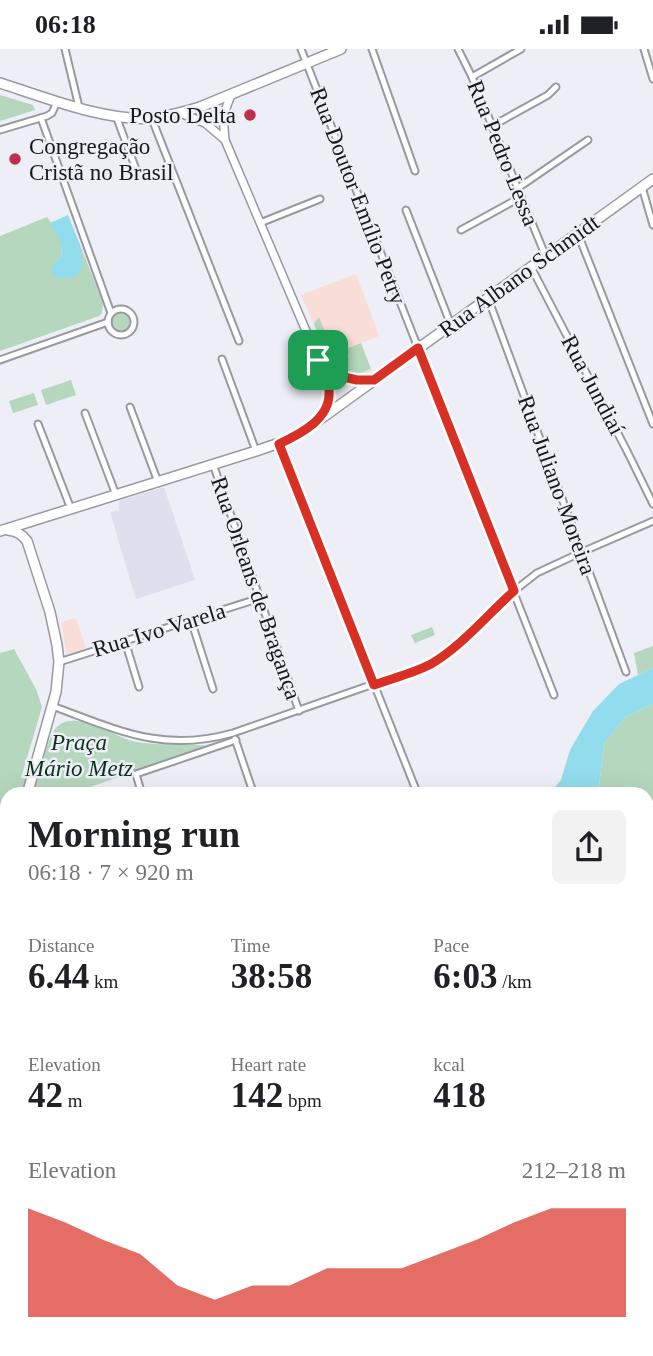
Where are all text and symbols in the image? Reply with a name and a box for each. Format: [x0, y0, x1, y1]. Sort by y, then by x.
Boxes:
text: 06:18 [35, 10, 96, 39]
street label: Rua Pedro Lessa [462, 77, 544, 229]
street label: Rua Doutor Emílio Petry [305, 84, 411, 309]
place label: Posto Delta [129, 103, 236, 128]
marker: Posto Delta [242, 107, 258, 123]
place label: Congregação Cristã no Brasil [29, 134, 173, 185]
marker: Congregação Cristã no Brasil [7, 151, 23, 167]
street label: Rua Albano Schmidt [434, 209, 604, 342]
pin [288, 330, 348, 390]
street label: Rua Jundiaí [556, 331, 630, 440]
icon: arrive [299, 341, 337, 379]
street label: Rua Juliano Moreira [513, 392, 601, 578]
street label: Rua Orleans de Bragança [206, 473, 306, 703]
street label: Rua Ivo Varela [90, 598, 228, 662]
park label: Praça Mário Metz [24, 730, 133, 781]
button: share [552, 810, 626, 884]
text: Morning run [28, 813, 240, 855]
text: 06:18 · 7 × 920 m [28, 860, 194, 885]
text: Distance [28, 935, 94, 956]
text: Time [231, 935, 270, 956]
text: Pace [433, 935, 469, 956]
text: 6.44 [28, 957, 89, 996]
text: 38:58 [231, 957, 312, 996]
text: 6:03 [433, 957, 497, 996]
text: km [89, 971, 118, 992]
text: /km [497, 971, 532, 992]
text: Elevation [28, 1054, 101, 1075]
text: Heart rate [231, 1054, 306, 1075]
text: kcal [433, 1054, 465, 1075]
text: 42 [28, 1076, 63, 1115]
text: 142 [231, 1076, 283, 1115]
text: 418 [433, 1076, 486, 1115]
text: m [63, 1090, 83, 1111]
text: bpm [283, 1090, 322, 1111]
text: Elevation [28, 1158, 116, 1183]
text: 212–218 m [522, 1158, 626, 1183]

